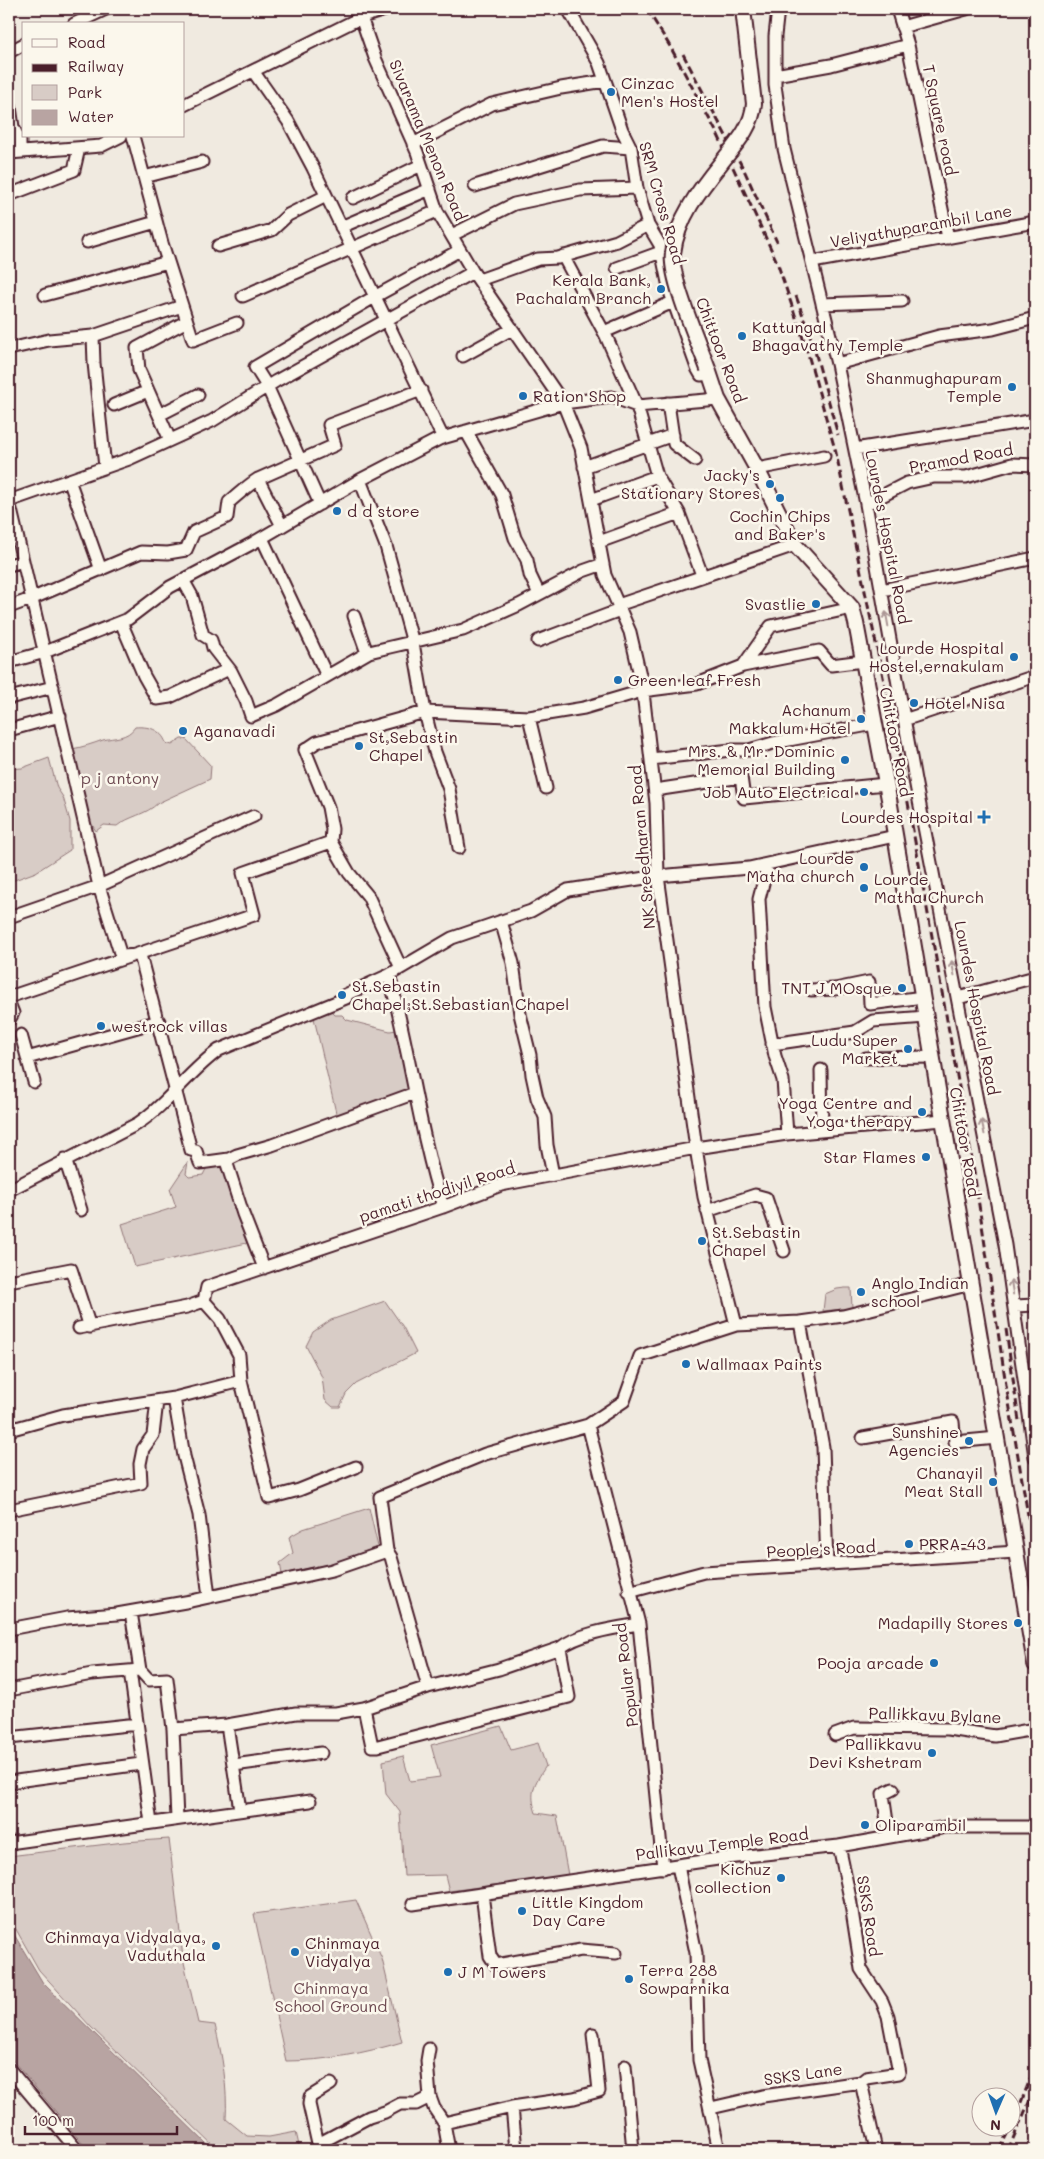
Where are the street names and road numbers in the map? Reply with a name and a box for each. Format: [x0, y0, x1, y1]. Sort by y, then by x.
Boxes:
street label: Sivarama Menon Road [385, 56, 472, 224]
street label: T Square road [919, 63, 962, 177]
street label: SRM Cross Road [635, 139, 690, 267]
street label: Veliyathuparambil Lane [828, 199, 1013, 252]
street label: Chittoor Road [692, 294, 751, 406]
street label: Pramod Road [907, 438, 1015, 477]
street label: Lourdes Hospital Road [861, 448, 916, 626]
street label: Chittoor Road [876, 685, 917, 799]
street label: NK Sreedharan Road [624, 764, 659, 930]
street label: Lourdes Hospital Road [950, 919, 1005, 1097]
street label: Chittoor Road [945, 1085, 986, 1199]
street label: pamati thodiyil Road [356, 1156, 517, 1227]
street label: People's Road [766, 1535, 876, 1562]
street label: Popular Road [609, 1622, 642, 1728]
street label: Pallikkavu Bylane [868, 1702, 1002, 1727]
street label: Pallikavu Temple Road [634, 1822, 809, 1865]
street label: SSKS Road [853, 1874, 886, 1958]
street label: SSKS Lane [762, 2058, 844, 2089]

